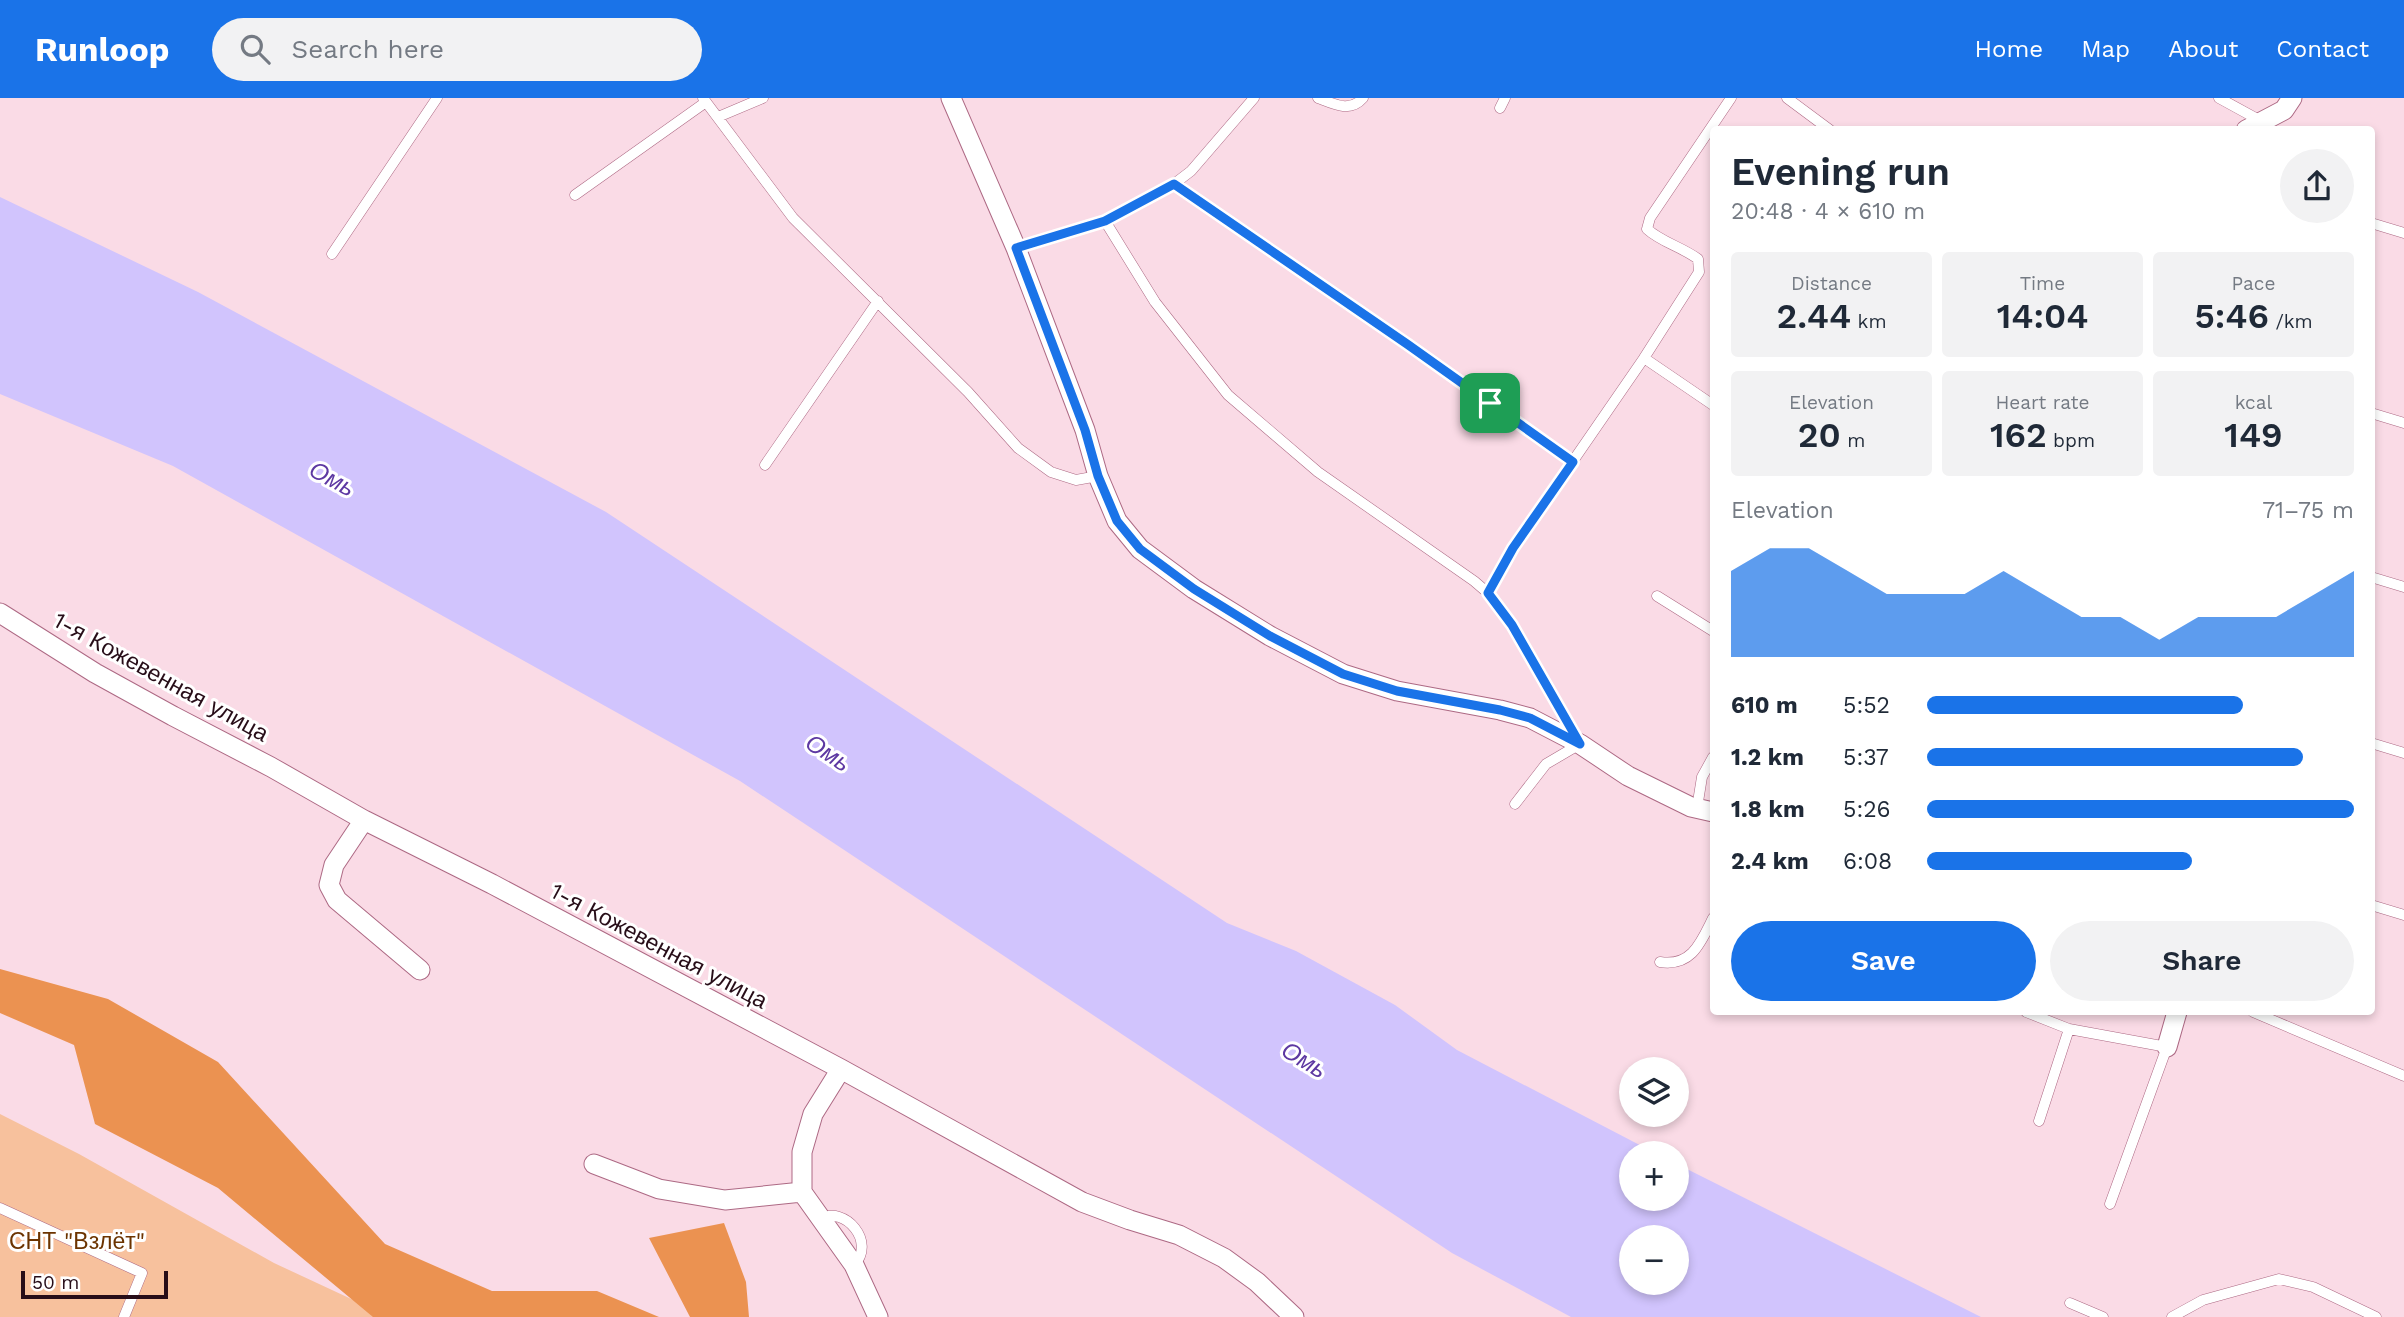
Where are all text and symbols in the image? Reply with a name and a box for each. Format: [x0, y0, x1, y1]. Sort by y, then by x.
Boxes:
search box [212, 18, 702, 81]
text: Runloop [35, 30, 170, 69]
icon: search [236, 30, 274, 68]
text: Search here [292, 34, 444, 64]
text: Home [1975, 35, 2043, 63]
text: Map [2081, 35, 2130, 63]
text: About [2168, 35, 2238, 63]
text: Contact [2276, 35, 2369, 63]
button: share [2280, 149, 2354, 223]
text: Evening run [1731, 150, 1950, 194]
text: 20:48 · 4 × 610 m [1731, 198, 1925, 225]
text: Distance [1791, 272, 1872, 295]
text: Time [2020, 272, 2065, 295]
text: Pace [2232, 272, 2275, 295]
text: 2.44 [1777, 295, 1851, 337]
text: 14:04 [1997, 295, 2088, 337]
text: 5:46 [2194, 295, 2269, 337]
text: km [1851, 310, 1886, 333]
text: /km [2269, 310, 2313, 333]
pin [1460, 373, 1520, 433]
icon: arrive [1471, 384, 1509, 422]
text: Elevation [1789, 391, 1874, 414]
text: Heart rate [1996, 391, 2089, 414]
text: kcal [2235, 391, 2272, 414]
text: 20 [1798, 414, 1841, 456]
text: 162 [1990, 414, 2047, 456]
text: 149 [2224, 414, 2283, 456]
text: m [1841, 429, 1865, 452]
text: bpm [2047, 429, 2095, 452]
water label: Омь [304, 455, 360, 503]
text: Elevation [1731, 497, 1834, 524]
text: 71–75 m [2262, 497, 2354, 524]
street label: 1-я Кожевенная улица [49, 607, 273, 747]
text: 610 m [1731, 692, 1798, 719]
text: 5:52 [1843, 692, 1890, 719]
water label: Омь [800, 728, 856, 778]
text: 1.2 km [1731, 744, 1804, 771]
text: 5:37 [1843, 744, 1889, 771]
text: 1.8 km [1731, 796, 1805, 823]
text: 5:26 [1843, 796, 1891, 823]
text: 2.4 km [1731, 848, 1809, 875]
text: 6:08 [1843, 848, 1892, 875]
street label: 1-я Кожевенная улица [546, 877, 772, 1015]
button: Save [1731, 921, 2036, 1001]
button: Share [2050, 921, 2354, 1001]
water label: Омь [1276, 1036, 1332, 1084]
map controls [1619, 1057, 1689, 1295]
button: layers [1619, 1057, 1689, 1127]
button: + [1619, 1141, 1689, 1211]
button: − [1619, 1225, 1689, 1295]
park label: СНТ "Взлёт" [9, 1228, 145, 1255]
scale bar [21, 1268, 168, 1300]
text: 50 m [32, 1271, 79, 1294]

